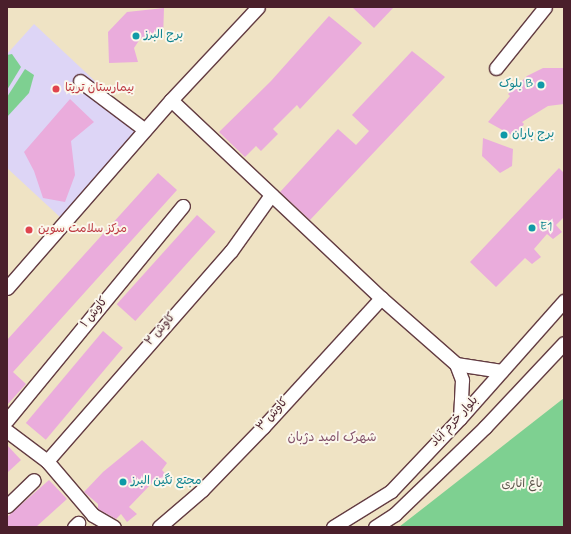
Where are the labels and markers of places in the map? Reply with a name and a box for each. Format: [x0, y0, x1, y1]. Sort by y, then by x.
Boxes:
place label: برج البرز [144, 29, 183, 43]
marker: برج البرز [131, 31, 141, 41]
place label: بلوک B [499, 78, 533, 92]
marker: بلوک B [536, 80, 546, 90]
place label: بیمارستان تریتا [65, 82, 134, 96]
marker: بیمارستان تریتا [50, 83, 62, 95]
place label: برج باران [512, 128, 554, 142]
marker: برج باران [499, 130, 509, 140]
place label: E1 [540, 221, 552, 235]
place label: مرکز سلامت سوین [38, 223, 127, 237]
marker: E1 [527, 223, 537, 233]
marker: مرکز سلامت سوین [23, 224, 35, 236]
place label: مجتع نگین البرز [131, 475, 201, 489]
marker: مجتع نگین البرز [118, 477, 128, 487]

